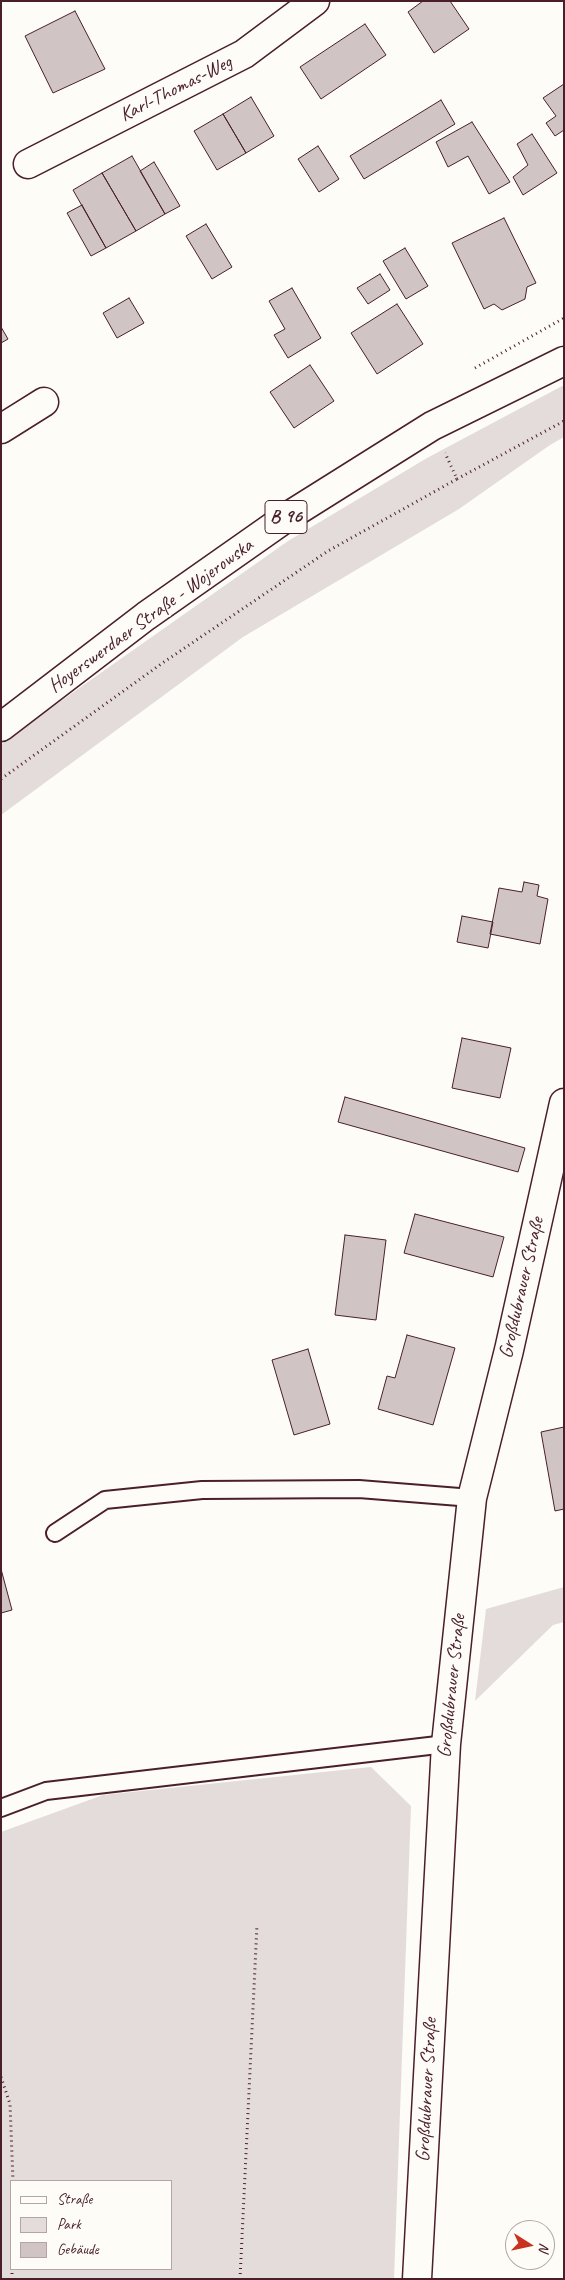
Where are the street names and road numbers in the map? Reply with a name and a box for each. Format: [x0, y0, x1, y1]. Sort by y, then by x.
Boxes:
street label: Karl-Thomas-Weg [116, 50, 236, 128]
road number: B 96 [265, 501, 307, 534]
street label: Hoyerswerdaer Straße - Wojerowska [44, 534, 258, 698]
street label: Großdubrauer Straße [494, 1215, 550, 1361]
street label: Großdubrauer Straße [433, 1613, 471, 1759]
street label: Großdubrauer Straße [411, 2017, 443, 2163]

